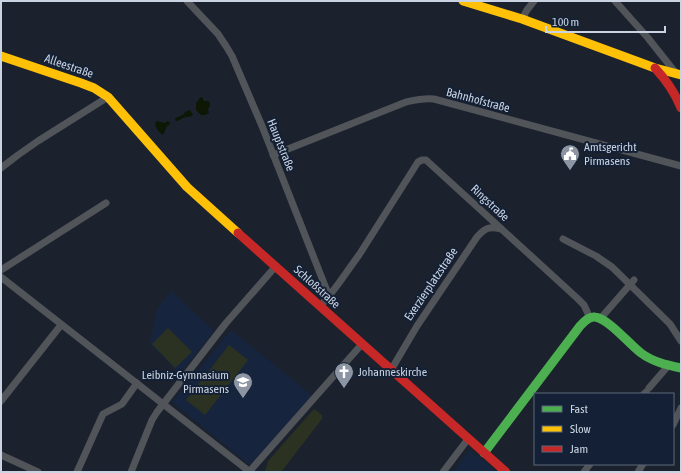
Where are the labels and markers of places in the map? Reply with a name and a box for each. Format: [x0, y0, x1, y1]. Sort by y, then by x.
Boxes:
place label: Amtsgericht Pirmasens [584, 140, 637, 168]
public building icon: Amtsgericht Pirmasens [559, 143, 581, 171]
church icon: Johanneskirche [333, 361, 355, 389]
place label: Johanneskirche [358, 365, 427, 379]
place label: Leibniz-Gymnasium Pirmasens [142, 368, 229, 396]
school or university icon: Leibniz-Gymnasium Pirmasens [232, 371, 254, 399]

